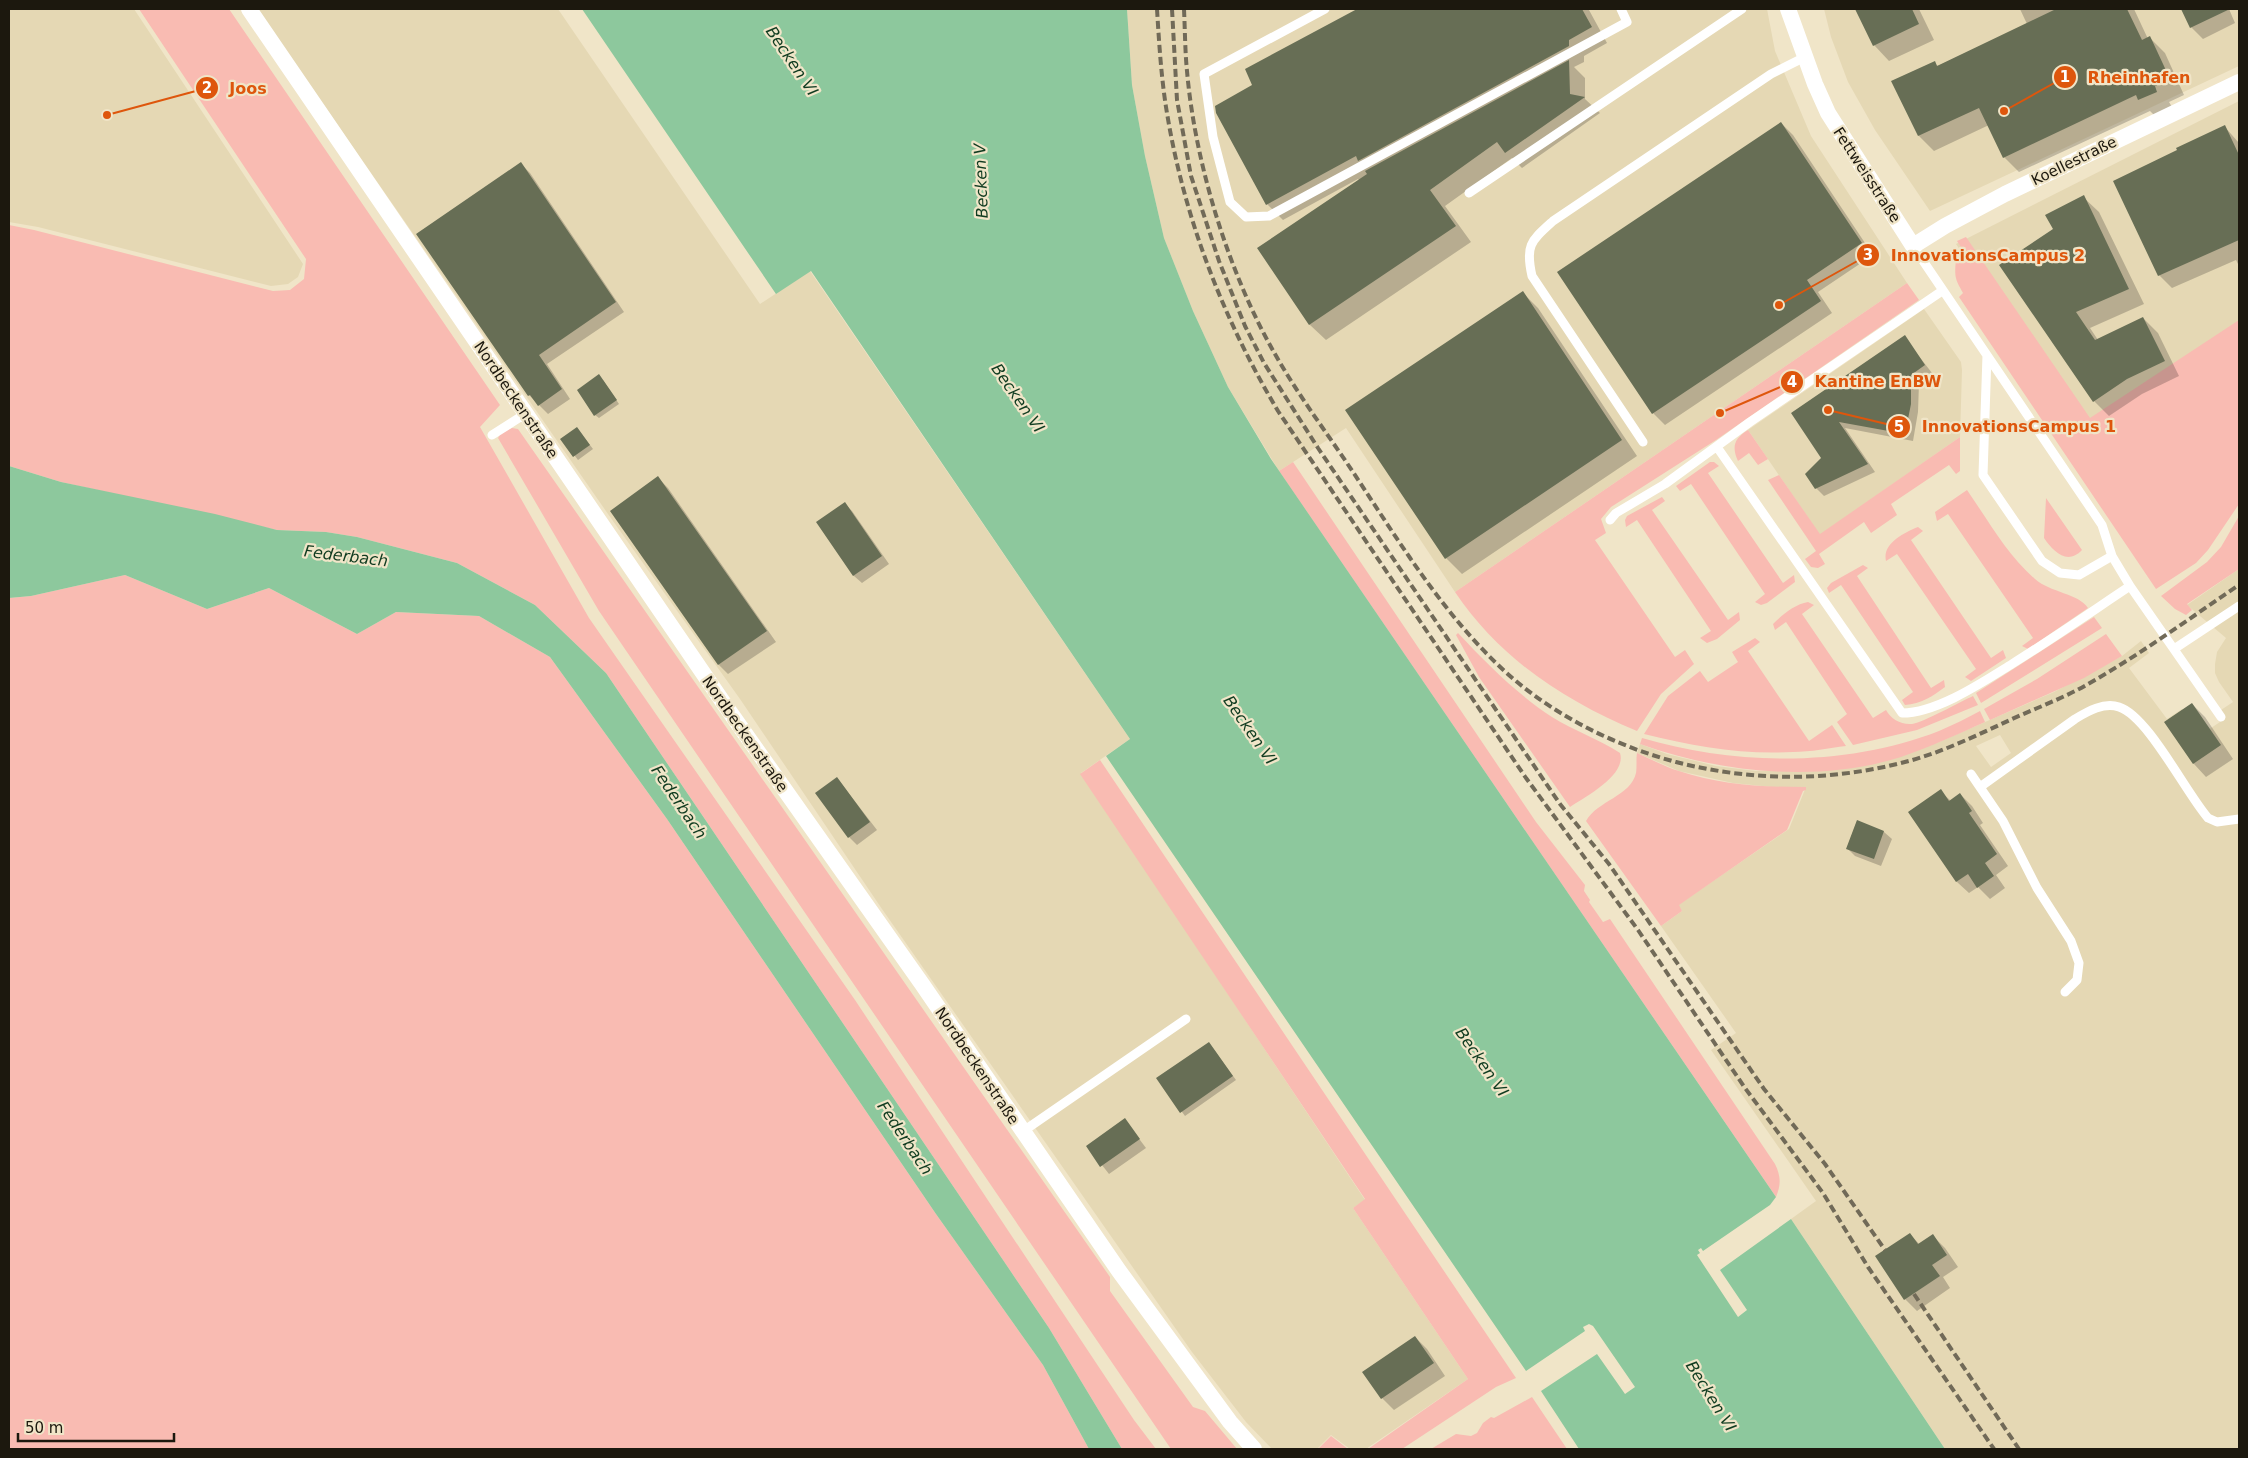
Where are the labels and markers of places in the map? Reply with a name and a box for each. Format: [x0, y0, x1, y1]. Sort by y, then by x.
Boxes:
callout: Rheinhafen [2052, 62, 2200, 93]
callout: Joos [195, 73, 277, 104]
callout: InnovationsCampus 2 [1856, 240, 2095, 271]
callout: Kantine EnBW [1779, 366, 1951, 397]
callout: InnovationsCampus 1 [1887, 411, 2126, 442]

